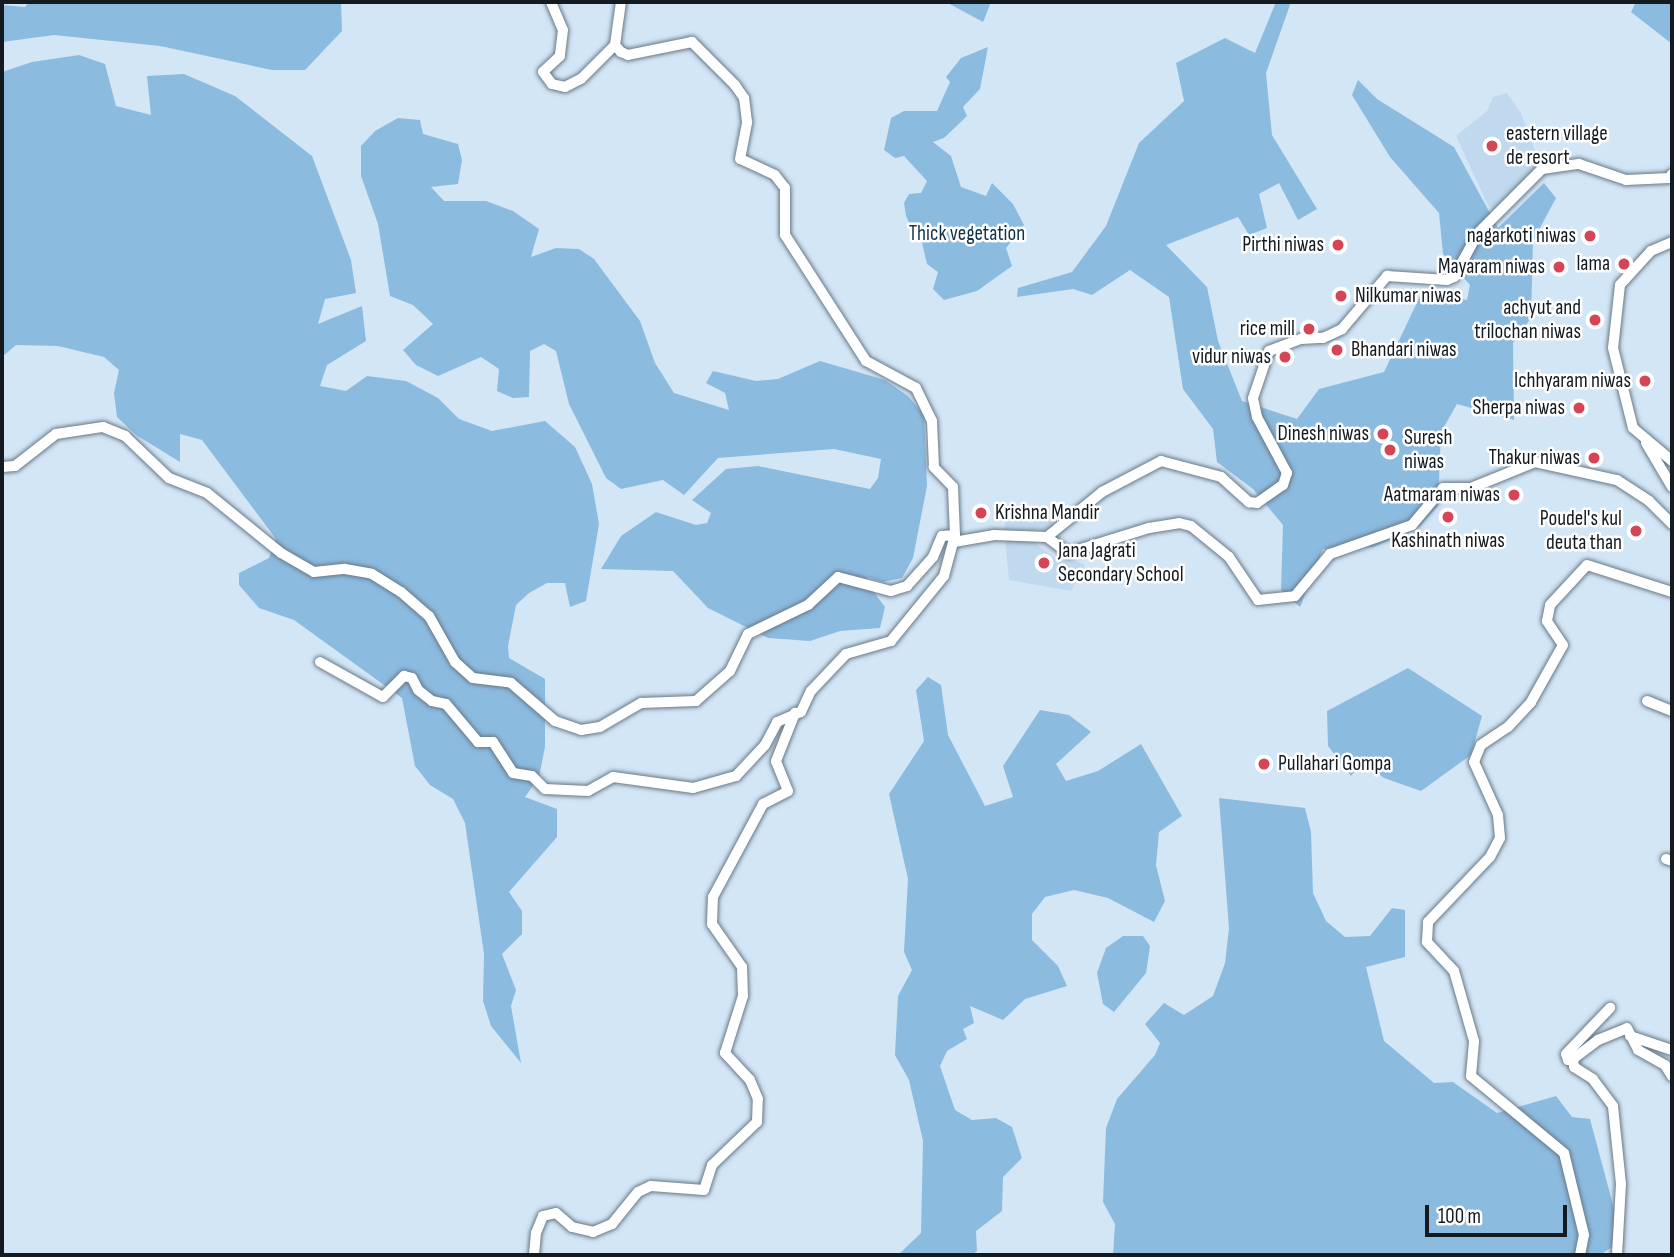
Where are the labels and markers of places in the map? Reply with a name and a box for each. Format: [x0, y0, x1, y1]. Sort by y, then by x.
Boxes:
place label: eastern village de resort [1506, 121, 1608, 171]
marker: eastern village de resort [1484, 138, 1500, 154]
place label: nagarkoti niwas [1467, 223, 1576, 249]
marker: nagarkoti niwas [1582, 228, 1598, 244]
place label: Pirthi niwas [1242, 232, 1324, 258]
marker: Pirthi niwas [1330, 237, 1346, 253]
place label: lama [1576, 251, 1610, 277]
place label: Mayaram niwas [1438, 254, 1545, 280]
marker: lama [1616, 256, 1632, 272]
marker: Mayaram niwas [1551, 259, 1567, 275]
place label: Nilkumar niwas [1355, 283, 1461, 309]
marker: Nilkumar niwas [1333, 288, 1349, 304]
place label: achyut and trilochan niwas [1474, 295, 1581, 345]
marker: achyut and trilochan niwas [1587, 312, 1603, 328]
place label: rice mill [1240, 316, 1295, 342]
marker: rice mill [1301, 321, 1317, 337]
place label: Bhandari niwas [1351, 337, 1457, 363]
marker: Bhandari niwas [1329, 342, 1345, 358]
place label: vidur niwas [1192, 344, 1271, 370]
marker: vidur niwas [1277, 349, 1293, 365]
place label: Ichhyaram niwas [1514, 368, 1631, 394]
marker: Ichhyaram niwas [1637, 373, 1653, 389]
place label: Sherpa niwas [1472, 395, 1565, 421]
marker: Sherpa niwas [1571, 400, 1587, 416]
place label: Dinesh niwas [1277, 421, 1369, 447]
place label: Suresh niwas [1404, 425, 1452, 475]
marker: Dinesh niwas [1375, 426, 1391, 442]
marker: Suresh niwas [1382, 442, 1398, 458]
place label: Thakur niwas [1488, 445, 1580, 471]
marker: Thakur niwas [1586, 450, 1602, 466]
place label: Aatmaram niwas [1384, 482, 1500, 508]
marker: Aatmaram niwas [1506, 487, 1522, 503]
place label: Krishna Mandir [995, 500, 1099, 526]
marker: Krishna Mandir [973, 505, 989, 521]
place label: Poudel's kul deuta than [1540, 506, 1622, 556]
marker: Kashinath niwas [1440, 509, 1456, 525]
marker: Poudel's kul deuta than [1628, 523, 1644, 539]
place label: Kashinath niwas [1391, 528, 1505, 554]
place label: Jana Jagrati Secondary School [1058, 538, 1184, 588]
marker: Jana Jagrati Secondary School [1036, 555, 1052, 571]
place label: Pullahari Gompa [1278, 751, 1391, 777]
marker: Pullahari Gompa [1256, 756, 1272, 772]

